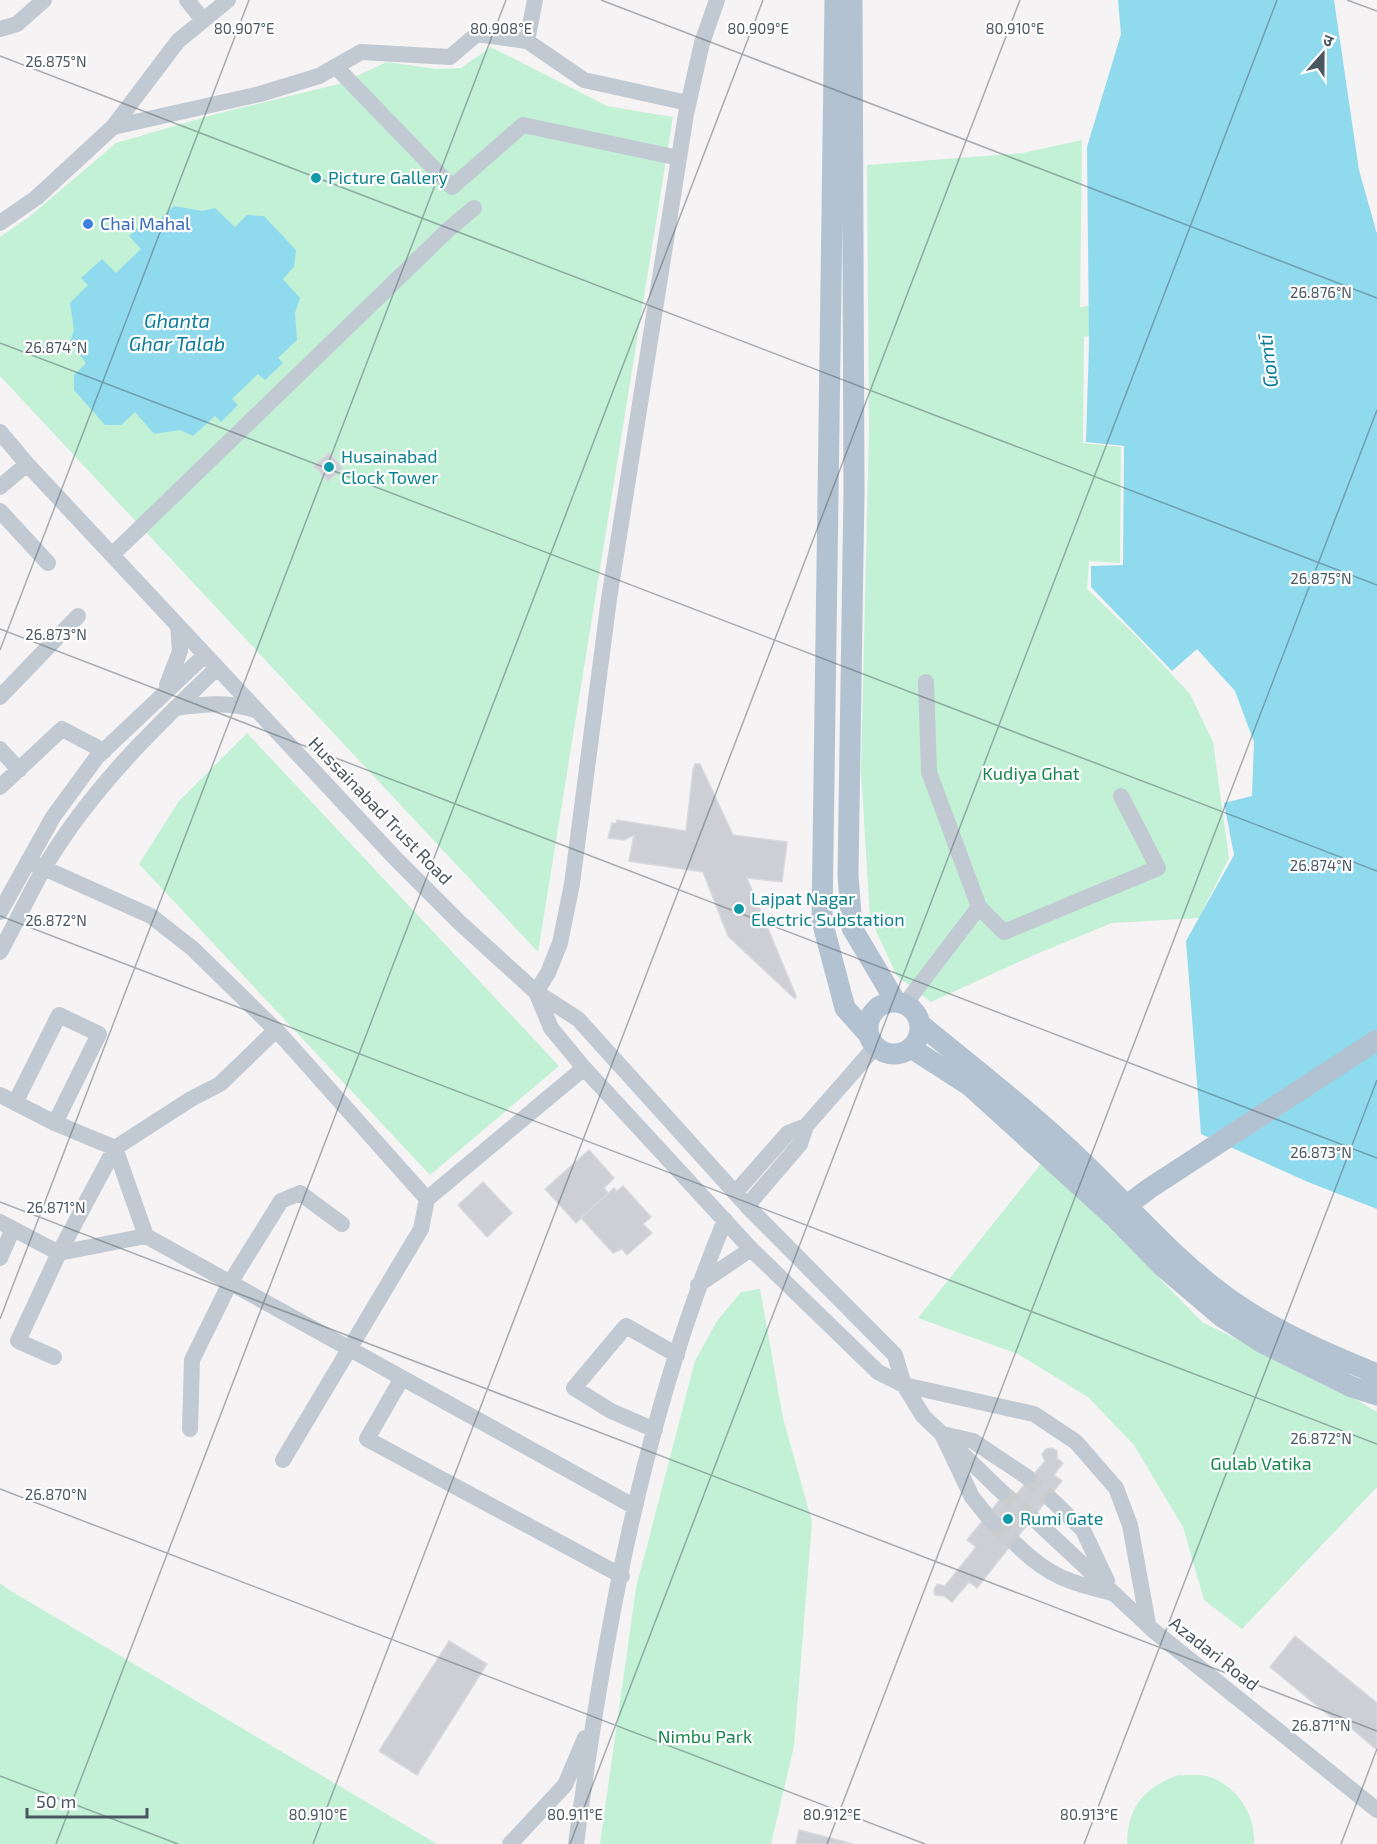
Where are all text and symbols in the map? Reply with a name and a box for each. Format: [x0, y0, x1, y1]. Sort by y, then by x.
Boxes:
text: 80.907°E [214, 19, 274, 37]
text: 80.908°E [470, 19, 532, 37]
text: 80.909°E [727, 19, 789, 37]
text: 80.910°E [985, 19, 1045, 37]
north arrow [1293, 24, 1353, 84]
text: उ [1321, 29, 1337, 50]
text: 26.875°N [25, 52, 87, 70]
place label: Picture Gallery [328, 166, 448, 188]
marker: Picture Gallery [309, 171, 323, 185]
place label: Chai Mahal [100, 212, 191, 234]
marker: Chai Mahal [81, 217, 95, 231]
text: 26.876°N [1290, 283, 1352, 301]
water label: Ghanta Ghar Talab [129, 308, 225, 355]
water label: Gomtī [1252, 331, 1282, 389]
text: 26.874°N [25, 338, 87, 356]
place label: Husainabad Clock Tower [341, 445, 439, 488]
marker: Husainabad Clock Tower [322, 460, 336, 474]
text: 26.875°N [1290, 569, 1352, 587]
text: 26.873°N [25, 625, 87, 643]
street label: Hussainabad Trust Road [304, 732, 457, 889]
park label: Kudiya Ghat [982, 762, 1080, 784]
text: 26.874°N [1290, 856, 1352, 874]
place label: Lajpat Nagar Electric Substation [751, 887, 905, 930]
marker: Lajpat Nagar Electric Substation [732, 902, 746, 916]
text: 26.872°N [25, 911, 87, 929]
text: 26.873°N [1290, 1143, 1352, 1161]
text: 26.871°N [26, 1198, 86, 1216]
text: 26.872°N [1290, 1429, 1352, 1447]
park label: Gulab Vatika [1210, 1452, 1312, 1474]
text: 26.870°N [25, 1485, 87, 1503]
place label: Rumi Gate [1020, 1507, 1103, 1529]
marker: Rumi Gate [1001, 1512, 1015, 1526]
street label: Azadari Road [1165, 1611, 1264, 1695]
text: 26.871°N [1291, 1716, 1351, 1734]
park label: Nimbu Park [658, 1725, 752, 1747]
scale bar [27, 1781, 147, 1819]
text: 50 m [36, 1790, 76, 1812]
text: 80.910°E [288, 1805, 348, 1823]
text: 80.911°E [547, 1805, 603, 1823]
text: 80.912°E [803, 1805, 861, 1823]
text: 80.913°E [1060, 1805, 1118, 1823]

